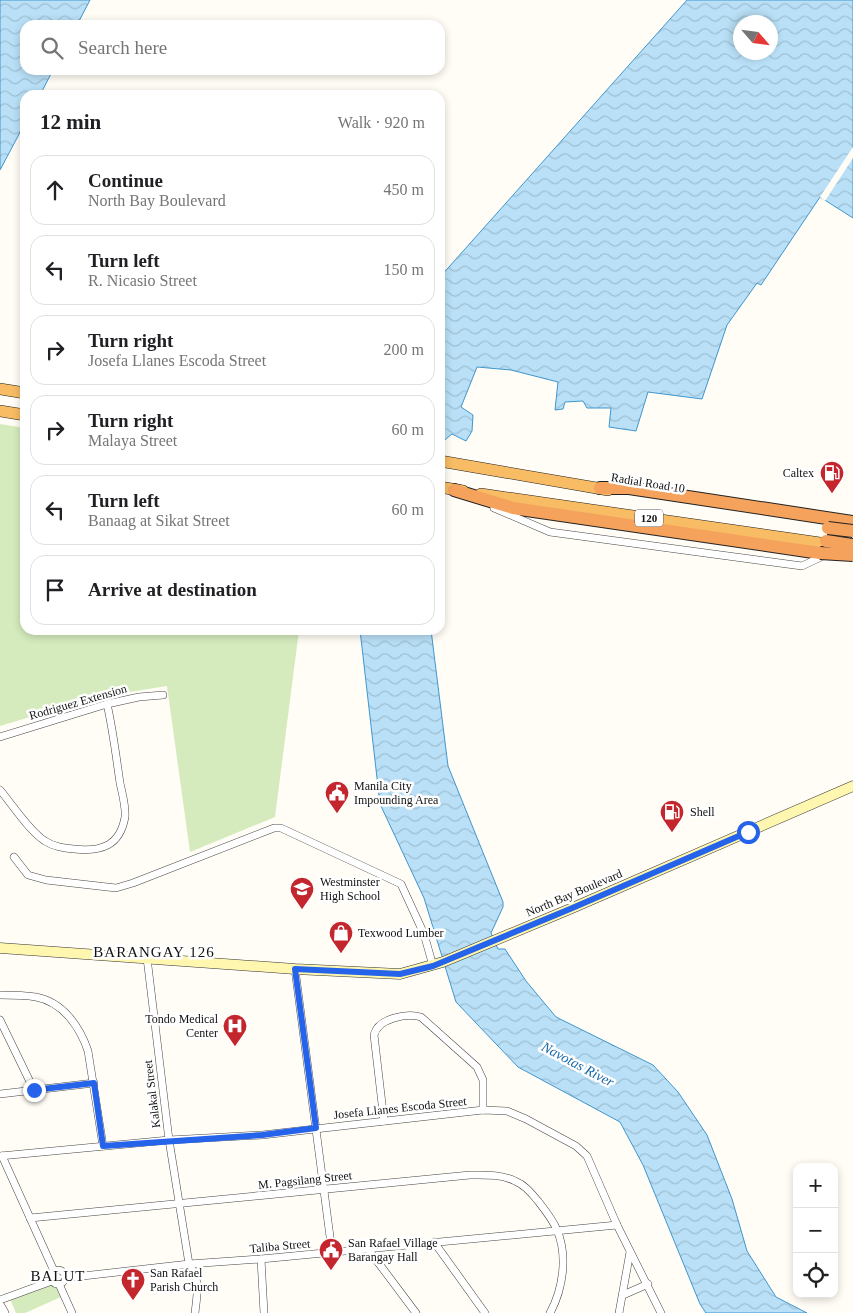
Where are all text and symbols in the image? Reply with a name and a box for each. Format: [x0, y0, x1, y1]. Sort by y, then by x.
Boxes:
north arrow [733, 15, 778, 60]
search box [20, 20, 445, 75]
icon: search [38, 34, 66, 62]
text: Search here [78, 37, 167, 58]
text: 12 min [40, 110, 101, 134]
text: Walk · 920 m [338, 114, 425, 131]
text: Continue [88, 170, 163, 191]
icon: ahead [41, 176, 69, 204]
text: 450 m [384, 181, 424, 198]
text: North Bay Boulevard [88, 192, 226, 209]
text: Turn left [88, 250, 160, 271]
icon: left [41, 256, 69, 284]
text: 150 m [384, 261, 424, 278]
text: R. Nicasio Street [88, 272, 197, 289]
text: Turn right [88, 330, 173, 351]
icon: right [41, 336, 69, 364]
text: 200 m [384, 341, 424, 358]
text: Josefa Llanes Escoda Street [88, 352, 266, 369]
text: Turn right [88, 410, 173, 431]
icon: right [41, 416, 69, 444]
text: 60 m [392, 421, 424, 438]
text: Malaya Street [88, 432, 177, 449]
fuel station icon: Caltex [819, 460, 845, 494]
place label: Caltex [783, 466, 814, 480]
street label: Radial Road 10 [610, 470, 686, 496]
text: Turn left [88, 490, 160, 511]
icon: left [41, 496, 69, 524]
text: 60 m [392, 501, 424, 518]
road number: 120 [635, 509, 663, 526]
text: Banaag at Sikat Street [88, 512, 230, 529]
icon: arrive [41, 576, 69, 604]
text: Arrive at destination [88, 579, 257, 600]
street label: Rodriguez Extension [28, 681, 128, 723]
place label: Manila City Impounding Area [354, 779, 439, 807]
public building icon: Manila City Impounding Area [324, 780, 350, 814]
fuel station icon: Shell [659, 799, 685, 833]
place label: Shell [690, 805, 715, 819]
route start [737, 821, 760, 844]
street label: North Bay Boulevard [524, 866, 624, 920]
place label: Westminster High School [320, 875, 381, 903]
school or university icon: Westminster High School [289, 876, 315, 910]
shop icon: Texwood Lumber [328, 920, 354, 954]
place label: Texwood Lumber [358, 926, 443, 940]
district label: BARANGAY 126 [93, 944, 215, 960]
place label: Tondo Medical Center [145, 1012, 219, 1040]
hospital icon: Tondo Medical Center [222, 1013, 248, 1047]
water label: Navotas River [538, 1039, 617, 1090]
street label: Kalakal Street [141, 1059, 163, 1129]
route end [23, 1079, 46, 1102]
street label: Josefa Llanes Escoda Street [333, 1094, 468, 1122]
map controls [793, 1163, 838, 1298]
button: + [793, 1163, 838, 1208]
street label: M. Pagsilang Street [257, 1168, 353, 1192]
button: − [793, 1208, 838, 1253]
street label: Taliba Street [249, 1236, 312, 1256]
place label: San Rafael Village Barangay Hall [348, 1236, 438, 1264]
public building icon: San Rafael Village Barangay Hall [318, 1237, 344, 1271]
button: locate [793, 1253, 838, 1298]
place label: San Rafael Parish Church [150, 1266, 218, 1294]
church icon: San Rafael Parish Church [120, 1267, 146, 1301]
district label: BALUT [31, 1268, 86, 1284]

